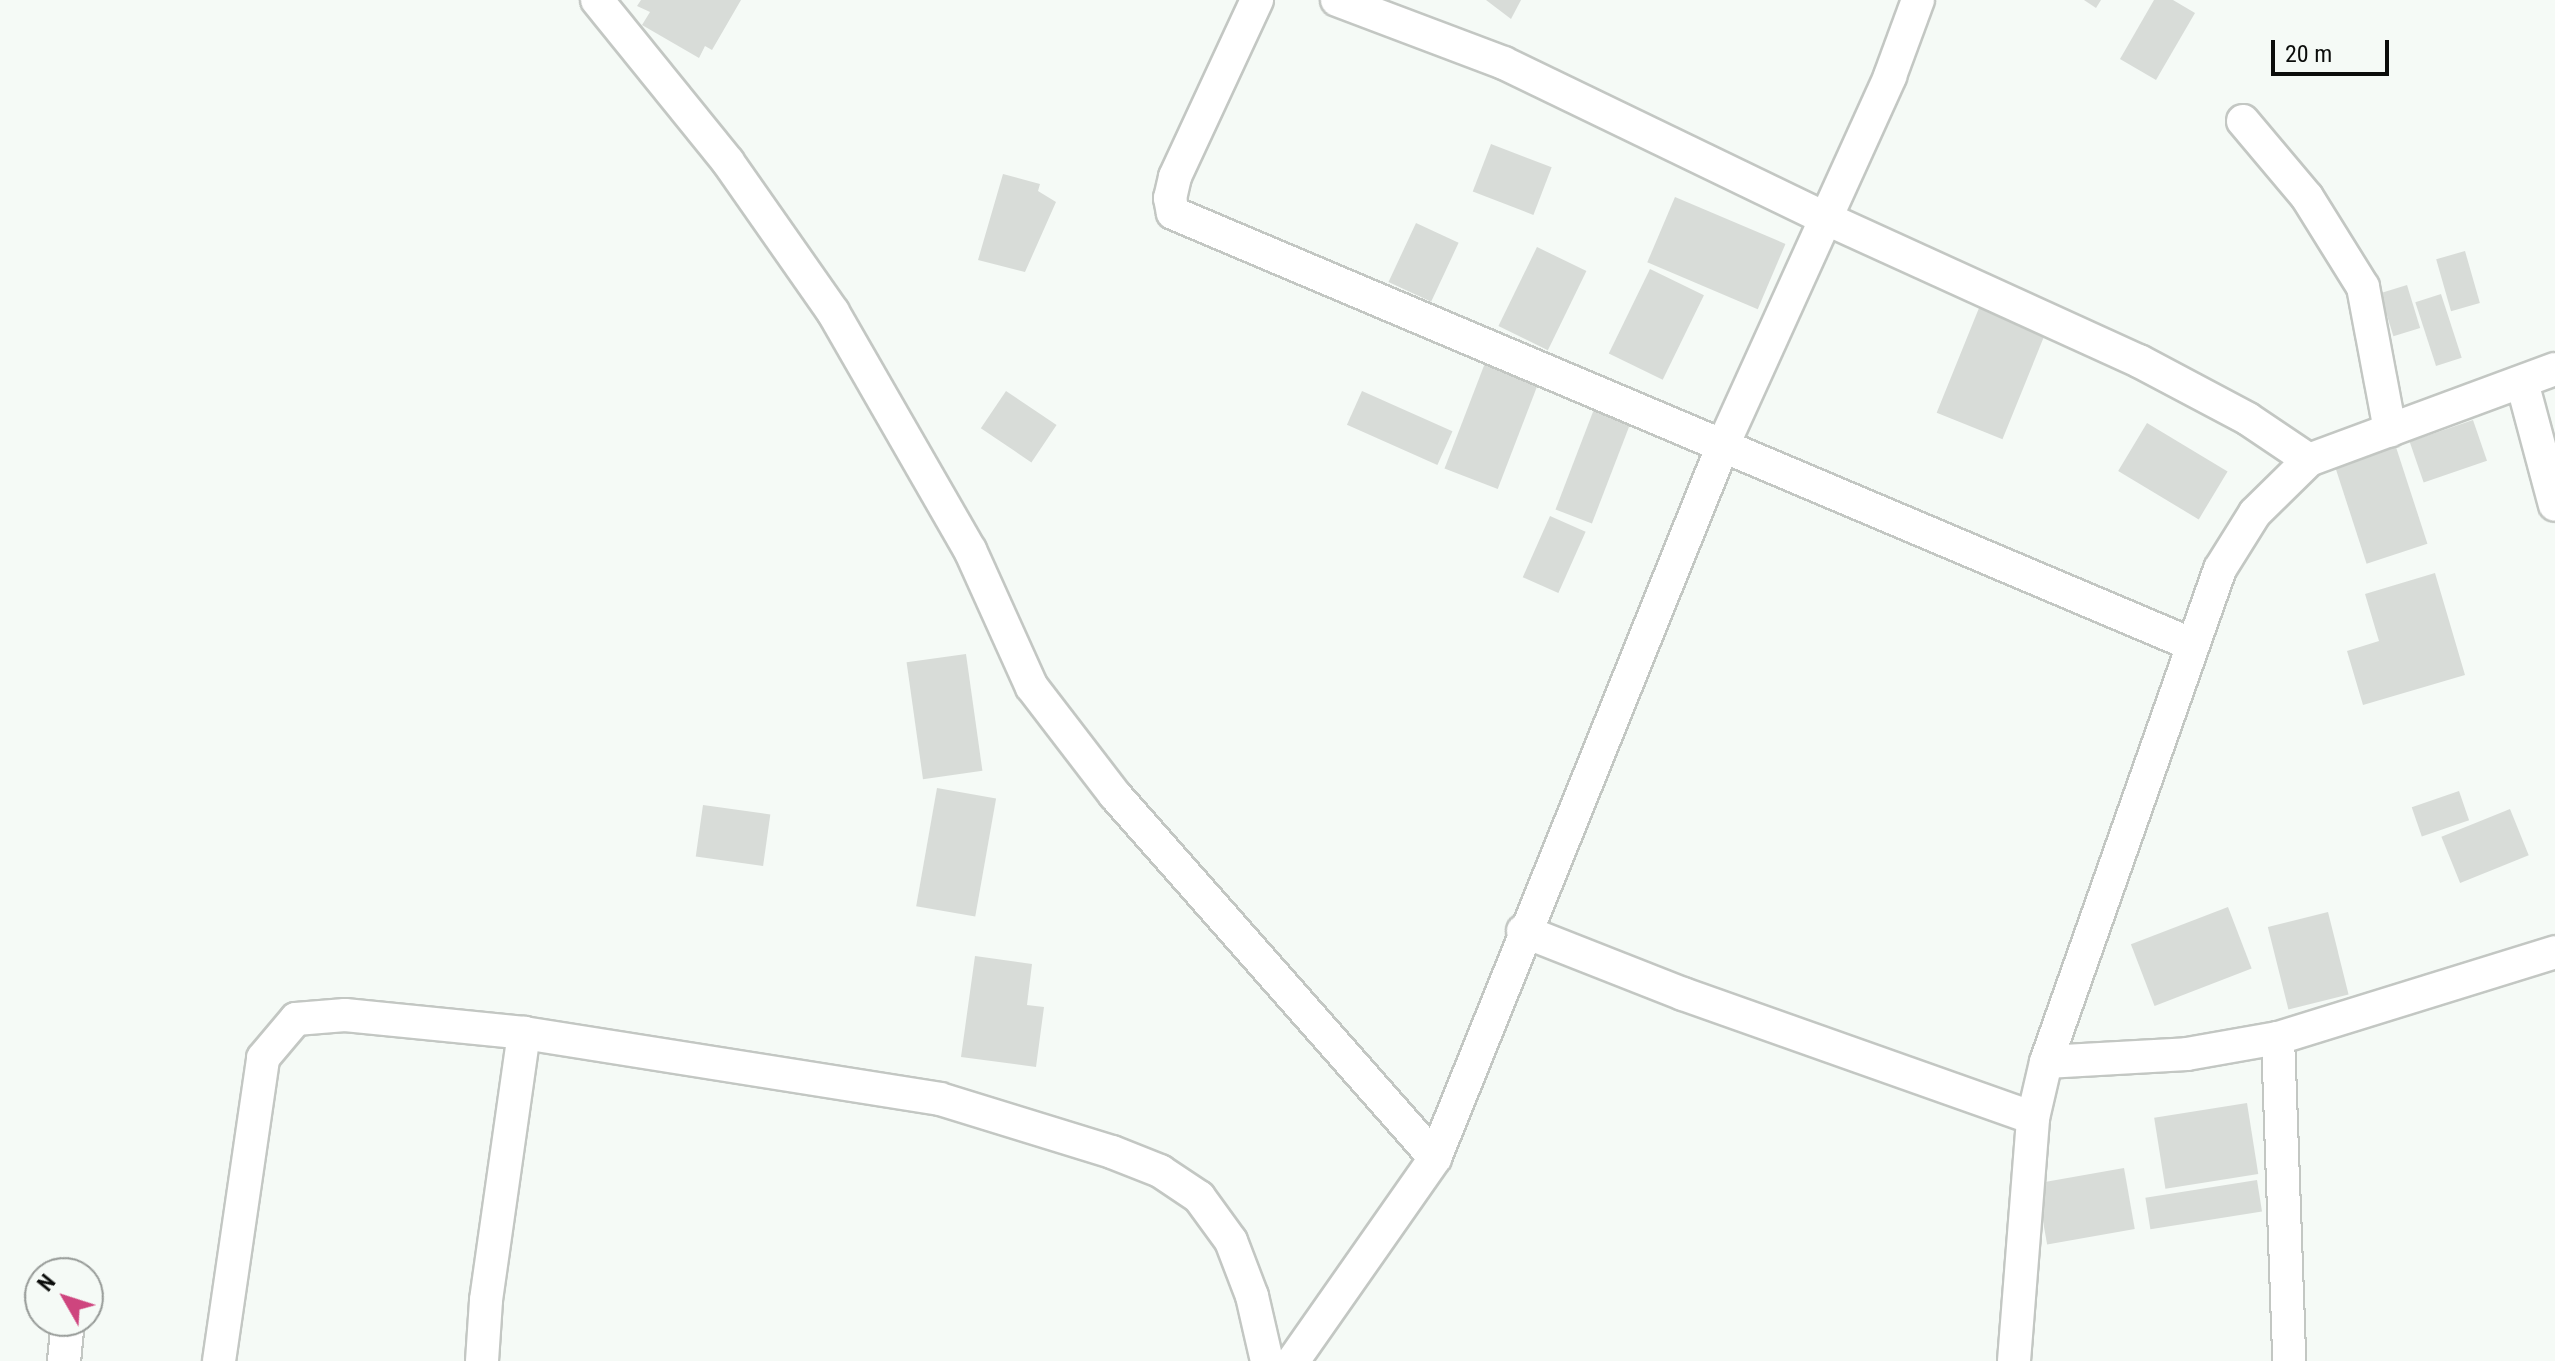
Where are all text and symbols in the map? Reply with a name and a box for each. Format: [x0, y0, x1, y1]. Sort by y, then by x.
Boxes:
scale bar [2275, 24, 2393, 74]
text: 20 m [2285, 40, 2332, 68]
north arrow [24, 1257, 104, 1337]
text: N [33, 1270, 60, 1296]

